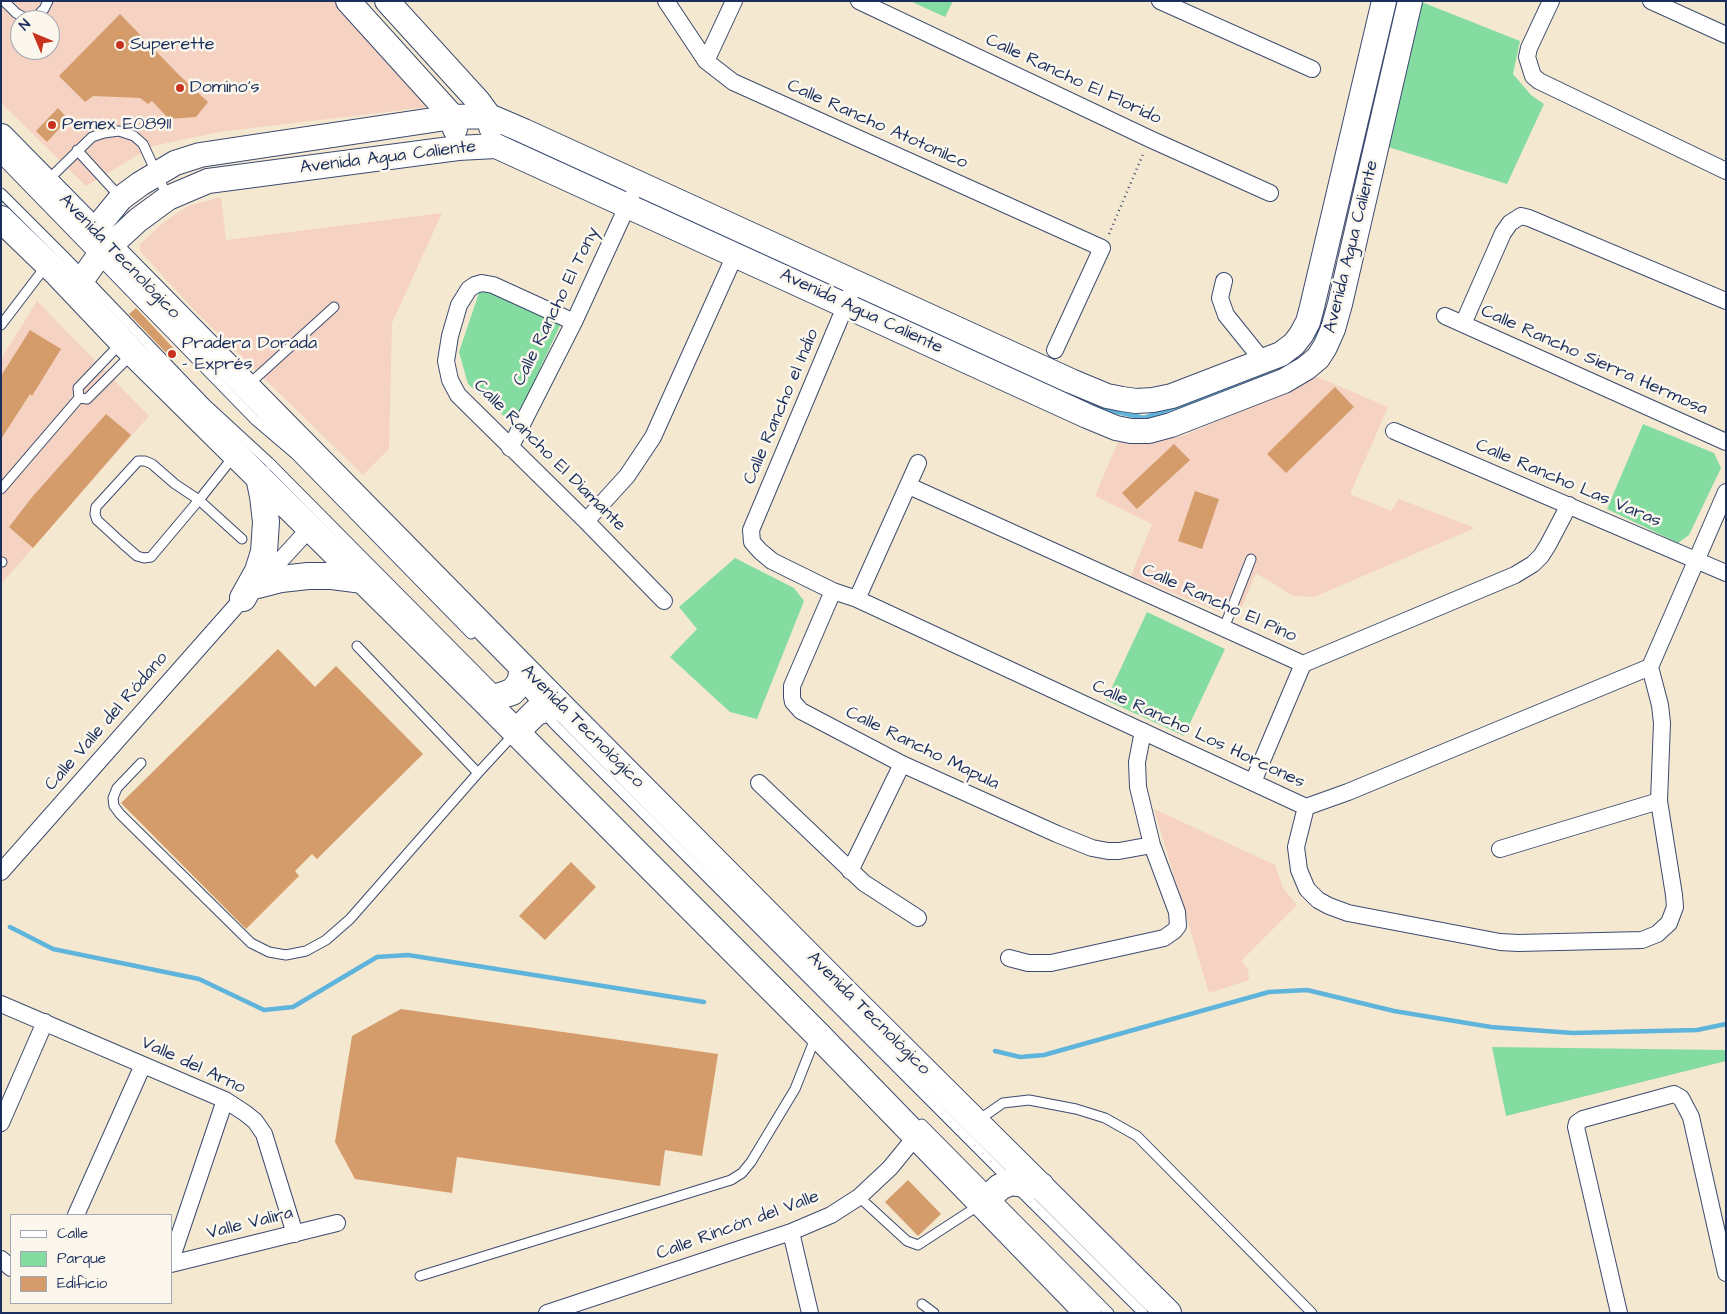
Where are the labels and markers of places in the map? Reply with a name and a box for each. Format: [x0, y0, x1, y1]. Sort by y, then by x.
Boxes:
place label: Superette [130, 34, 214, 56]
marker: Superette [114, 39, 126, 51]
place label: Domino's [190, 77, 260, 99]
marker: Domino's [174, 82, 186, 94]
place label: Pemex E08911 [62, 114, 171, 136]
marker: Pemex E08911 [46, 119, 58, 131]
place label: Pradera Dorada - Exprés [182, 333, 317, 376]
marker: Pradera Dorada - Exprés [166, 348, 178, 360]

